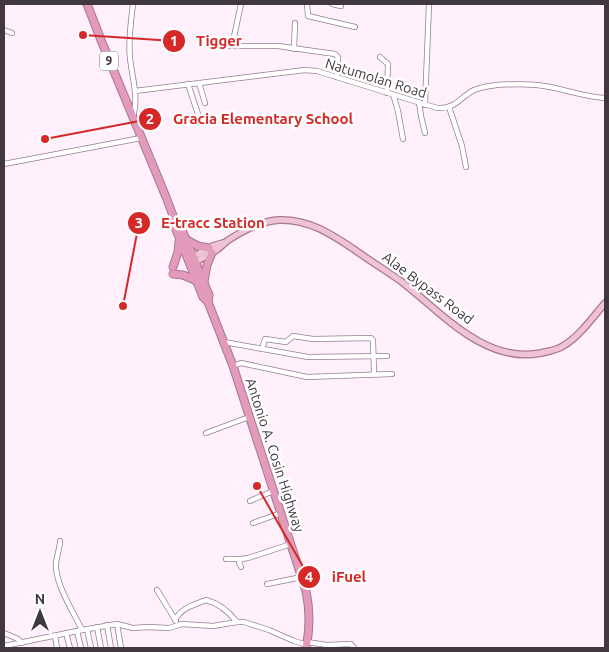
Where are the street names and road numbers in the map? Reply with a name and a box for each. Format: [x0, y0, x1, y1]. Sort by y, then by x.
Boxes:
road number: 9 [100, 51, 118, 70]
street label: Natumolan Road [323, 55, 429, 101]
street label: Alae Bypass Road [379, 249, 477, 327]
street label: Antonio A. Cosin Highway [243, 376, 308, 534]

